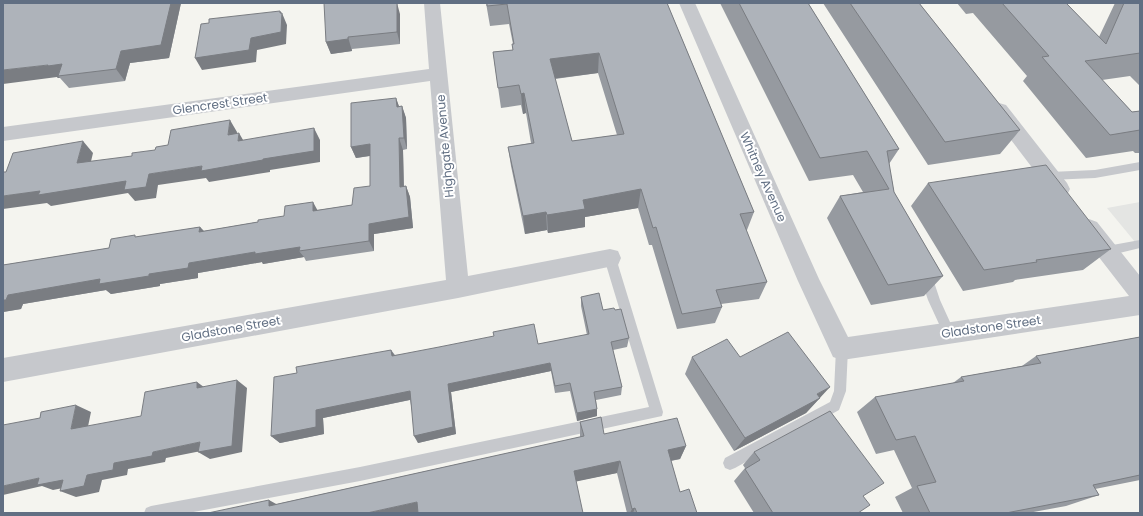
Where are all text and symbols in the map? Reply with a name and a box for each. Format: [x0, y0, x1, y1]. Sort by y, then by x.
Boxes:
street label: Glencrest Street [171, 88, 268, 119]
street label: Highgate Avenue [432, 94, 457, 198]
street label: Whitney Avenue [736, 129, 791, 224]
street label: Gladstone Street [180, 311, 282, 346]
street label: Gladstone Street [940, 311, 1042, 342]

